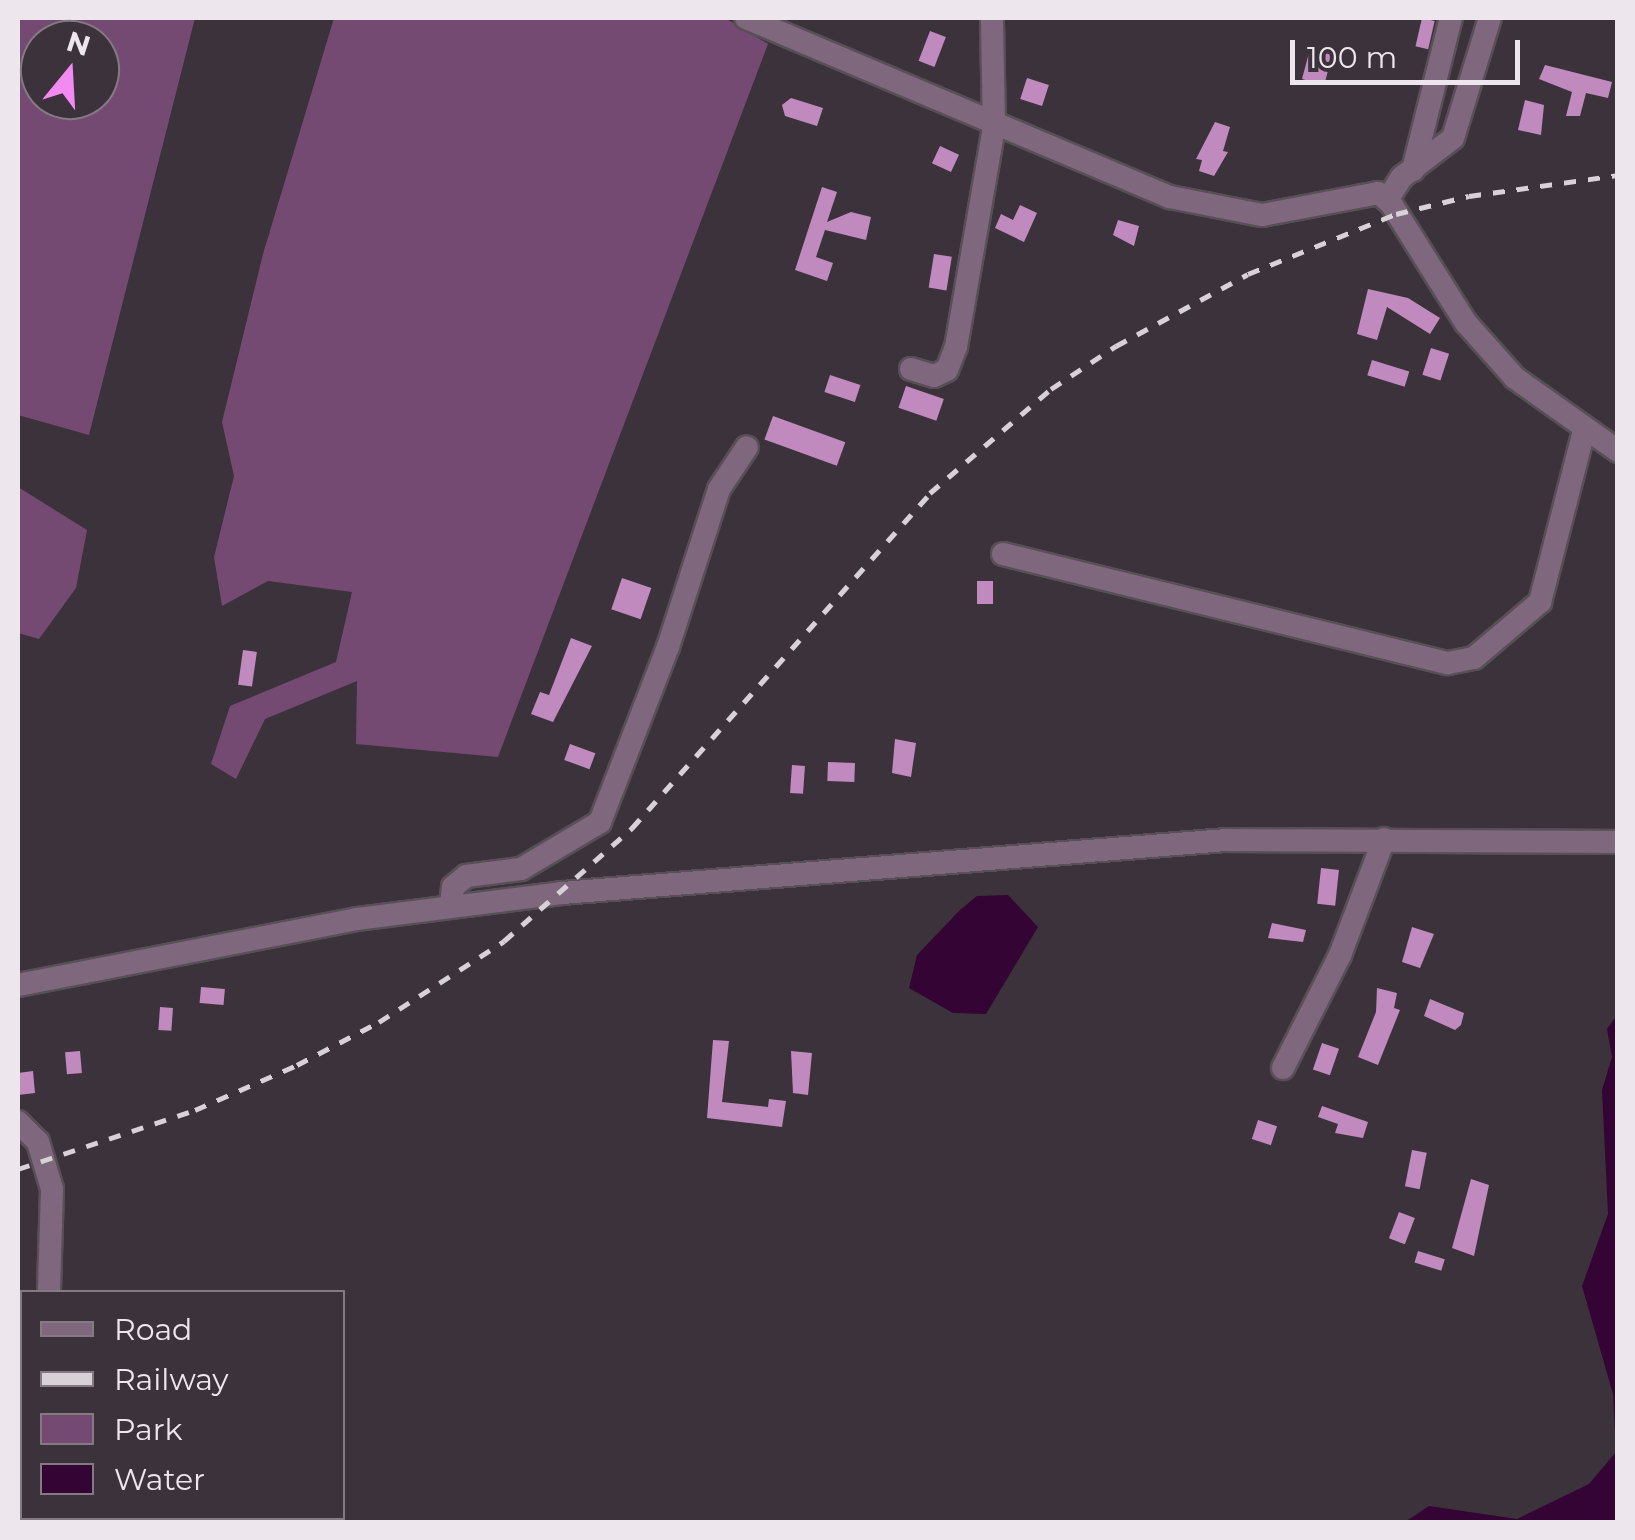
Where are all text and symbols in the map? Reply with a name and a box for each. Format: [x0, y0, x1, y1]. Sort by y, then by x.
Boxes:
north arrow [20, 20, 120, 120]
scale bar [1295, 20, 1525, 82]
text: N [63, 24, 95, 63]
text: 100 m [1307, 39, 1397, 76]
legend [20, 1290, 345, 1520]
text: Road [114, 1311, 192, 1348]
text: Railway [114, 1361, 229, 1398]
text: Park [114, 1411, 183, 1448]
text: Water [114, 1461, 205, 1498]

